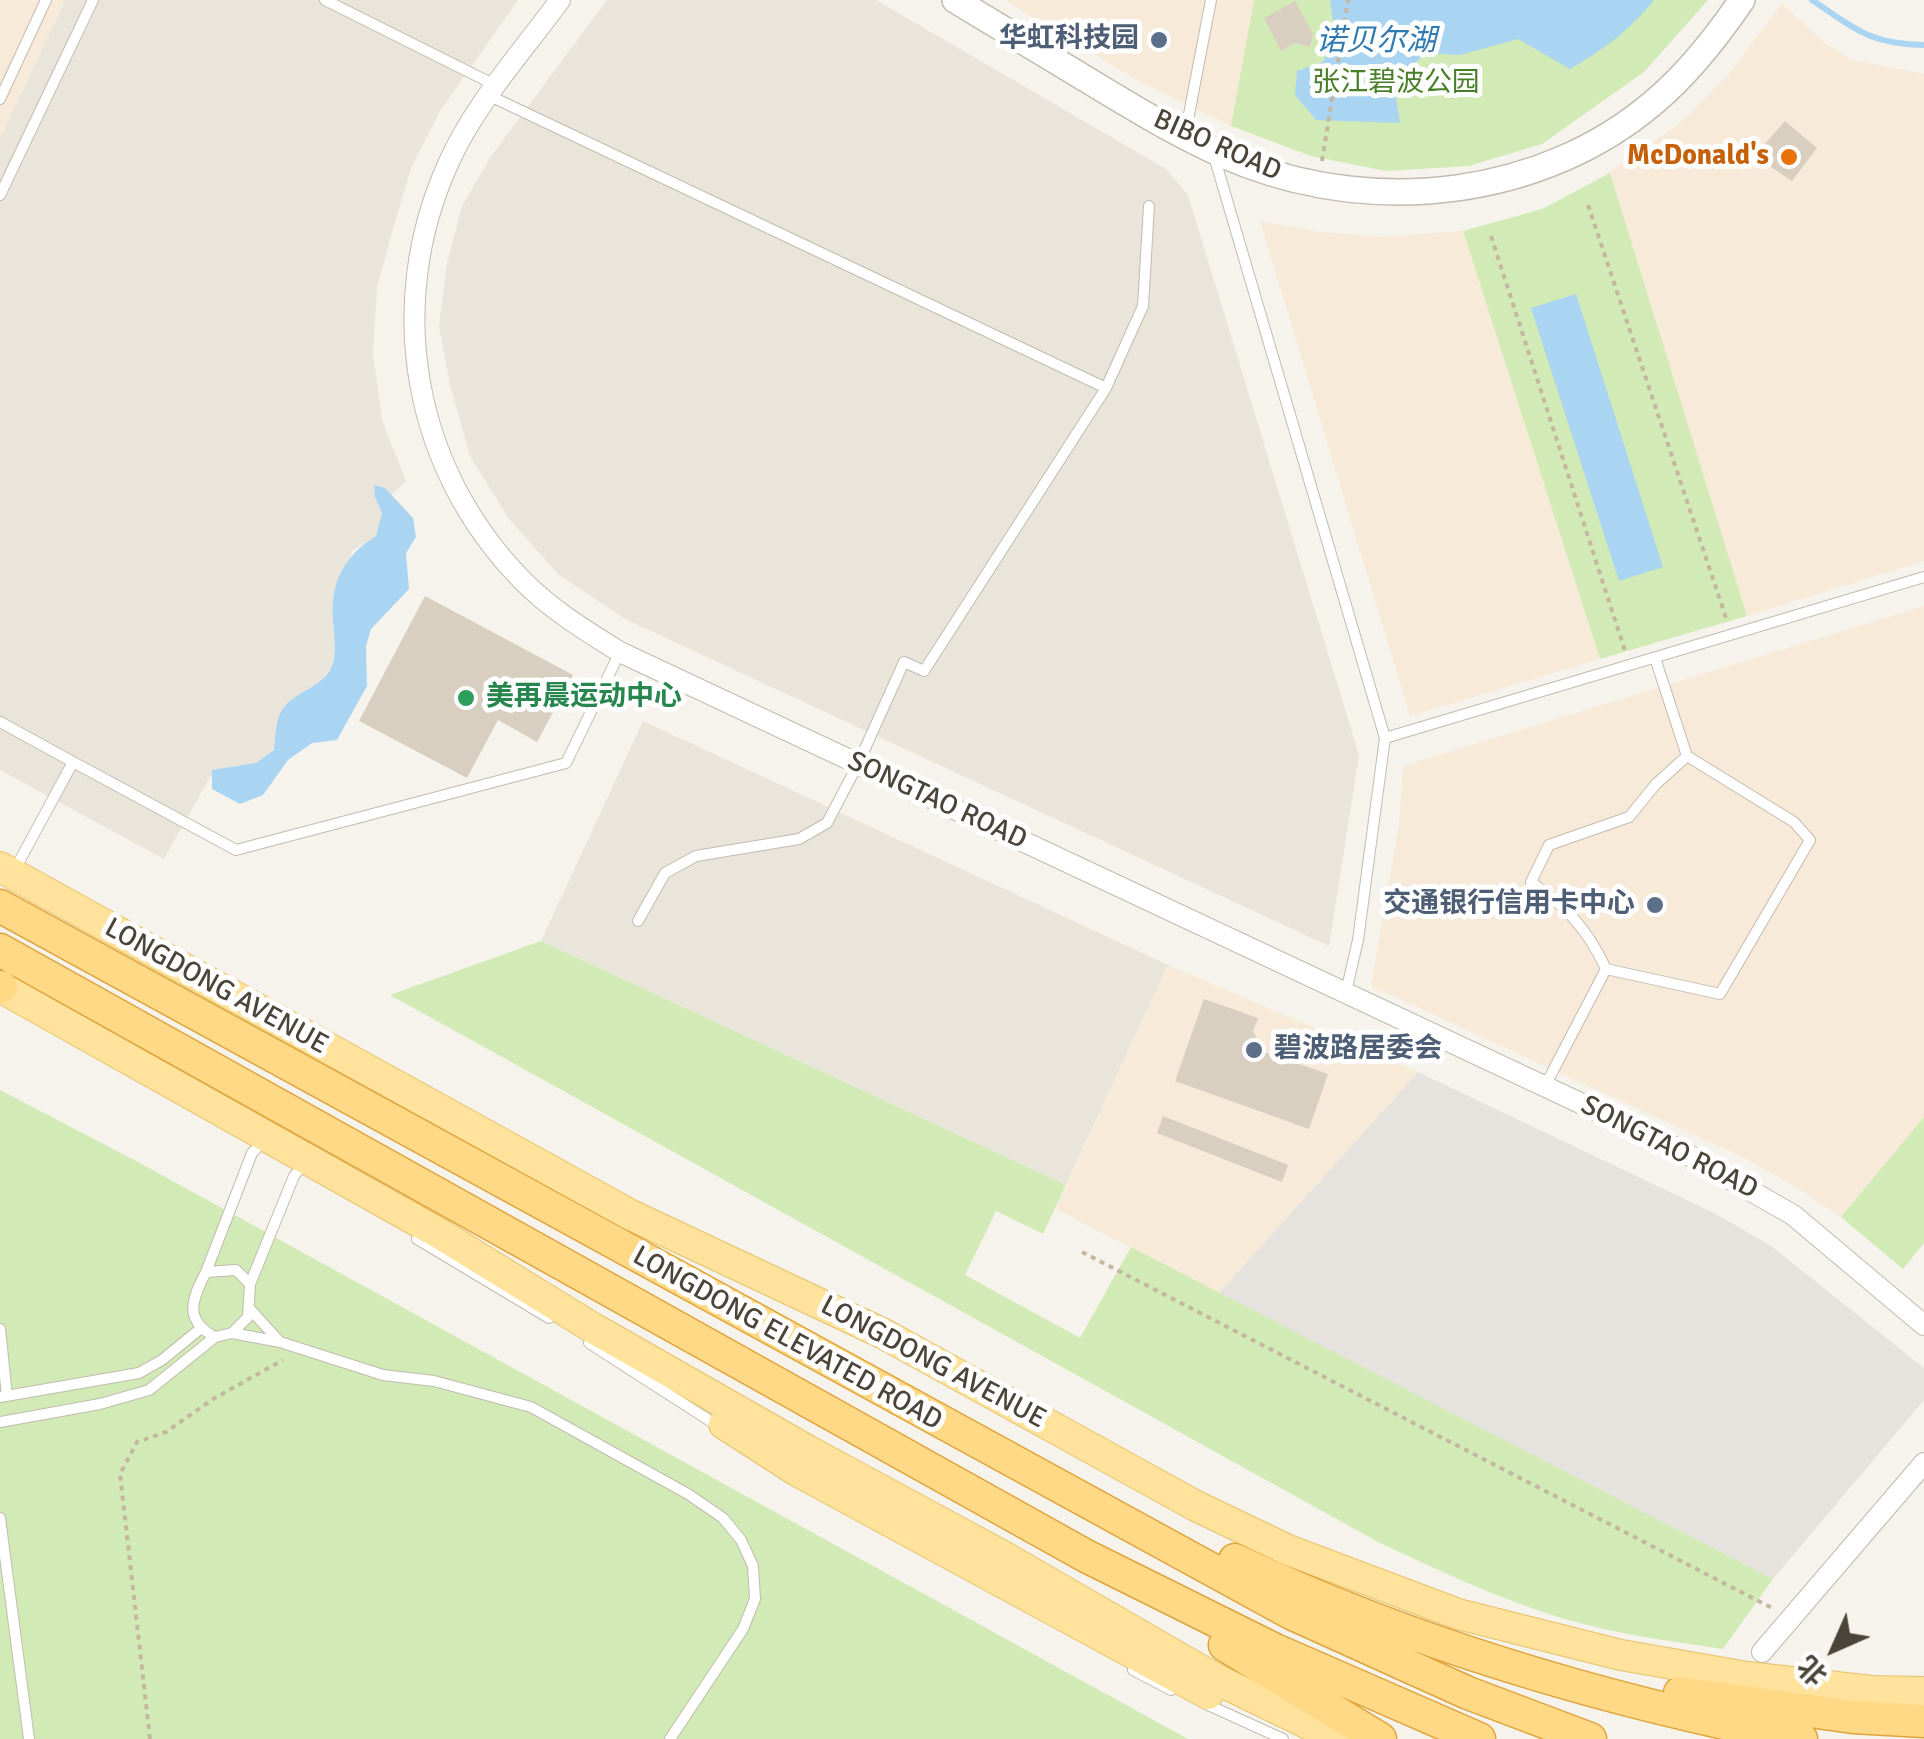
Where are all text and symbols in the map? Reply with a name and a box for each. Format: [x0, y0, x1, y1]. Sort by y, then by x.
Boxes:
place label: 华虹科技园 [999, 23, 1139, 57]
water label: 诺贝尔湖 [1316, 24, 1436, 60]
marker: 华虹科技园 [1148, 29, 1170, 51]
park label: 张江碧波公园 [1312, 67, 1480, 101]
street label: BIBO ROAD [1148, 103, 1286, 189]
place label: McDonald's [1627, 140, 1769, 174]
marker: McDonald's [1778, 146, 1800, 168]
place label: 美再晨运动中心 [486, 681, 682, 715]
marker: 美再晨运动中心 [455, 687, 477, 709]
street label: SONGTAO ROAD [842, 745, 1032, 857]
place label: 交通银行信用卡中心 [1383, 888, 1635, 922]
marker: 交通银行信用卡中心 [1644, 894, 1666, 916]
street label: LONGDONG AVENUE [98, 912, 334, 1062]
place label: 碧波路居委会 [1274, 1033, 1442, 1067]
marker: 碧波路居委会 [1243, 1039, 1265, 1061]
street label: SONGTAO ROAD [1575, 1089, 1763, 1207]
street label: LONGDONG ELEVATED ROAD [626, 1240, 948, 1438]
street label: LONGDONG AVENUE [815, 1289, 1051, 1437]
north arrow [1784, 1599, 1884, 1699]
text: 北 [1791, 1648, 1835, 1692]

